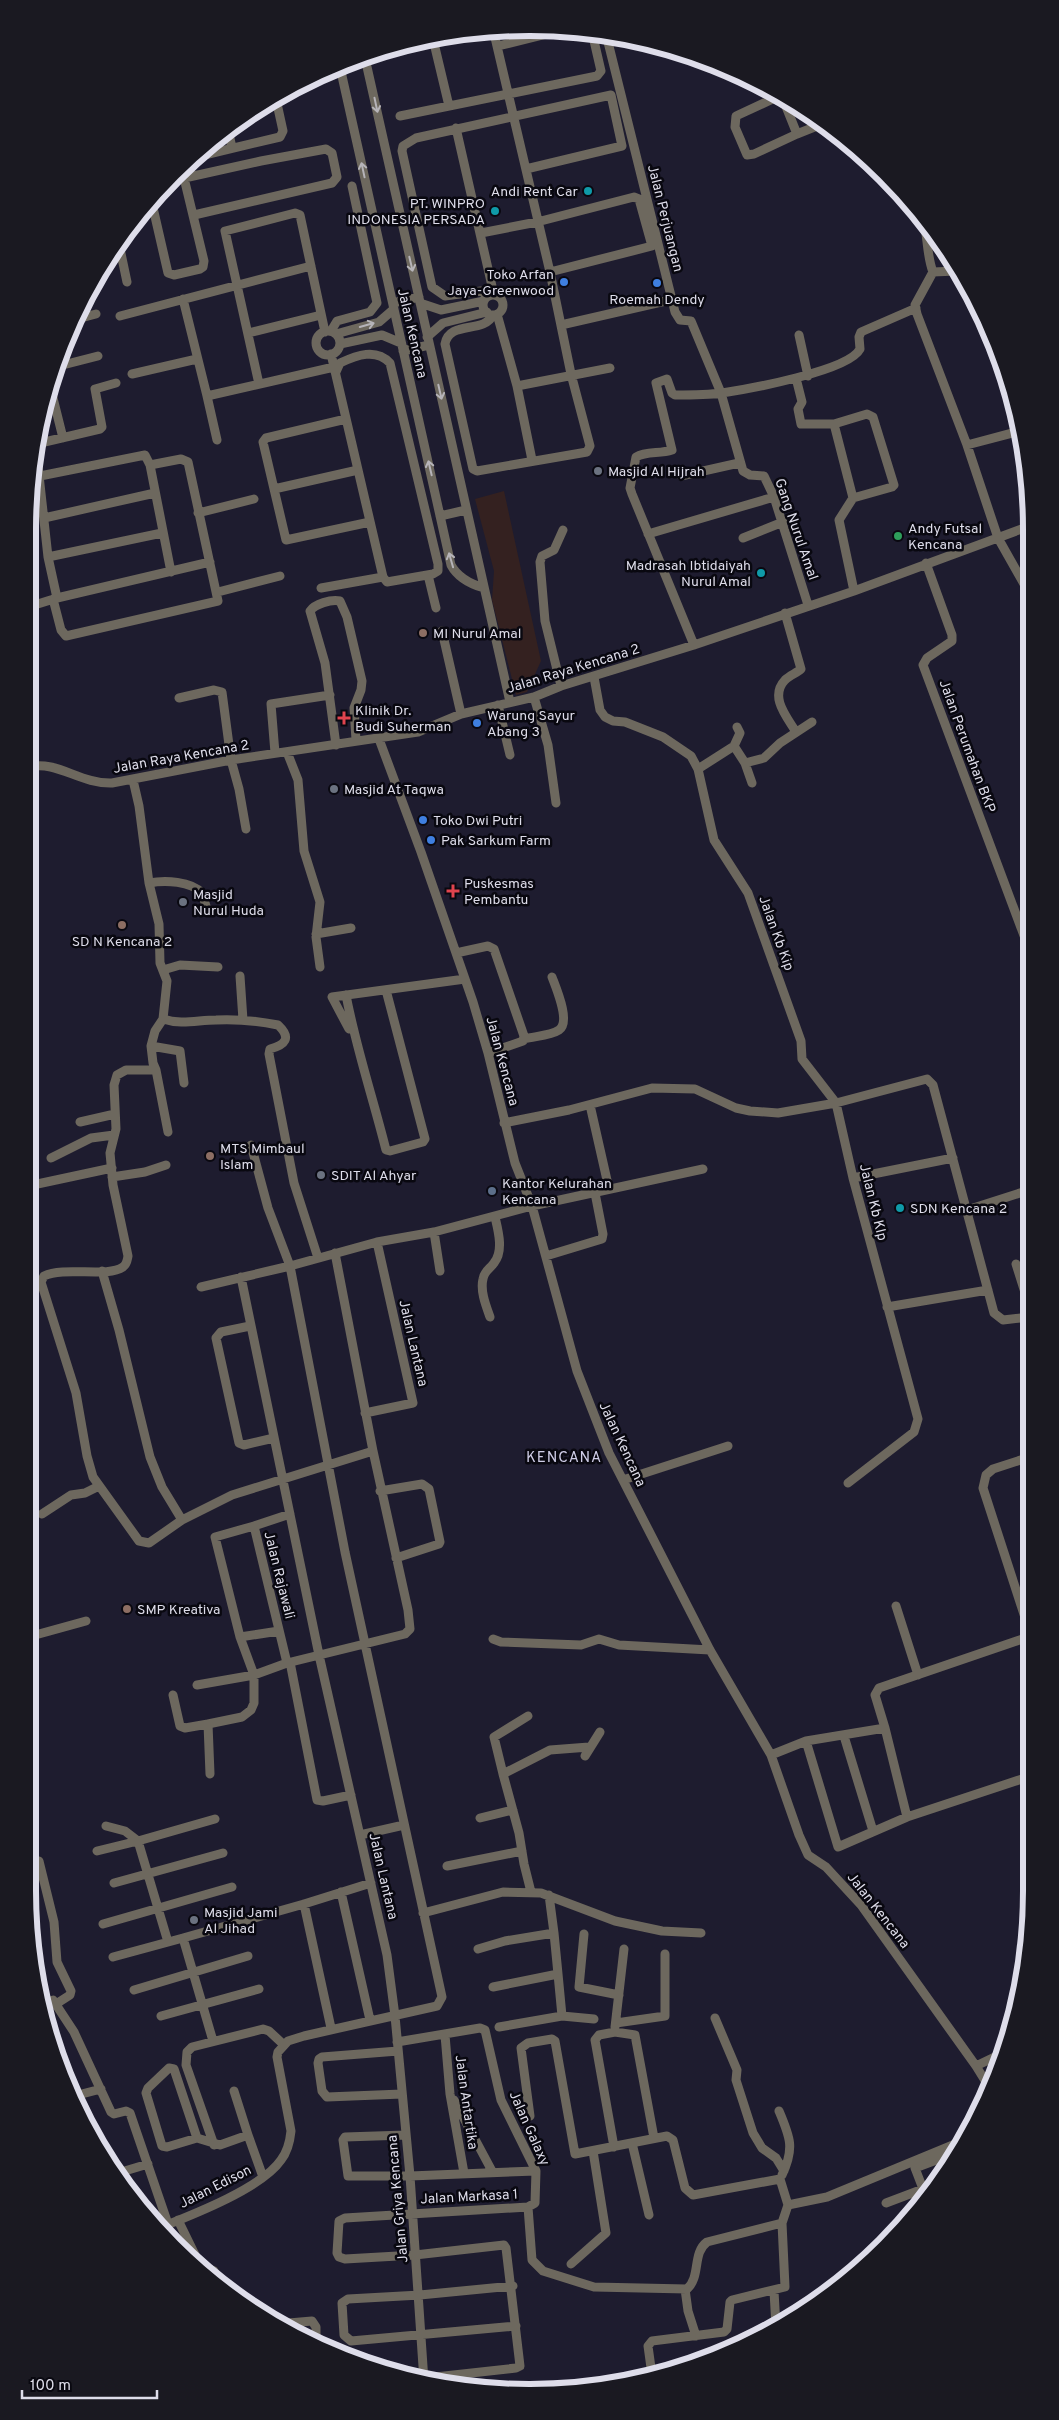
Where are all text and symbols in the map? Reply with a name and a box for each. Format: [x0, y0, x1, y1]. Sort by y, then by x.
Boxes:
one-way arrow [372, 97, 381, 113]
one-way arrow [358, 163, 367, 179]
street label: Jalan Perjuangan [643, 163, 686, 274]
place label: Andi Rent Car [491, 184, 579, 201]
marker: Andi Rent Car [582, 185, 594, 197]
place label: PT. WINPRO INDONESIA PERSADA [347, 196, 485, 229]
marker: PT. WINPRO INDONESIA PERSADA [489, 205, 501, 217]
one-way arrow [407, 255, 416, 271]
place label: Toko Arfan Jaya-Greenwood [447, 267, 554, 300]
marker: Toko Arfan Jaya-Greenwood [558, 276, 570, 288]
marker: Roemah Dendy [651, 277, 663, 289]
street label: Jalan Kencana [393, 287, 430, 380]
place label: Roemah Dendy [609, 292, 705, 309]
one-way arrow [359, 320, 375, 330]
one-way arrow [436, 384, 445, 400]
one-way arrow [425, 461, 434, 477]
place label: Masjid Al Hijrah [608, 464, 705, 481]
marker: Masjid Al Hijrah [592, 465, 604, 477]
street label: Gang Nurul Amal [770, 476, 821, 583]
place label: Andy Futsal Kencana [908, 521, 982, 554]
marker: Andy Futsal Kencana [892, 530, 904, 542]
one-way arrow [445, 553, 455, 569]
place label: Madrasah Ibtidaiyah Nurul Amal [626, 558, 751, 591]
marker: Madrasah Ibtidaiyah Nurul Amal [755, 567, 767, 579]
place label: MI Nurul Amal [433, 626, 521, 643]
marker: MI Nurul Amal [417, 627, 429, 639]
street label: Jalan Raya Kencana 2 [505, 641, 642, 698]
street label: Jalan Perumahan BKP [935, 678, 999, 816]
place label: Klinik Dr. Budi Suherman [355, 703, 451, 736]
place label: Warung Sayur Abang 3 [487, 708, 576, 741]
marker: Klinik Dr. Budi Suherman [337, 711, 351, 725]
marker: Warung Sayur Abang 3 [471, 717, 483, 729]
street label: Jalan Raya Kencana 2 [112, 737, 251, 778]
place label: Masjid At Taqwa [344, 782, 444, 799]
marker: Masjid At Taqwa [328, 783, 340, 795]
place label: Toko Dwi Putri [433, 813, 522, 830]
marker: Toko Dwi Putri [417, 814, 429, 826]
place label: Pak Sarkum Farm [441, 833, 551, 850]
marker: Pak Sarkum Farm [425, 834, 437, 846]
place label: Puskesmas Pembantu [464, 876, 534, 909]
marker: Puskesmas Pembantu [446, 884, 460, 898]
place label: Masjid Nurul Huda [193, 887, 264, 920]
street label: Jalan Kb Kip [754, 894, 797, 973]
marker: Masjid Nurul Huda [177, 896, 189, 908]
marker: SD N Kencana 2 [116, 919, 128, 931]
place label: SD N Kencana 2 [72, 934, 172, 951]
street label: Jalan Kencana [481, 1015, 522, 1108]
place label: MTS Mimbaul Islam [220, 1141, 305, 1174]
marker: MTS Mimbaul Islam [204, 1150, 216, 1162]
street label: Jalan Kb Klp [855, 1162, 890, 1243]
place label: SDIT Al Ahyar [331, 1168, 417, 1185]
marker: SDIT Al Ahyar [315, 1169, 327, 1181]
place label: Kantor Kelurahan Kencana [502, 1176, 612, 1209]
marker: Kantor Kelurahan Kencana [486, 1185, 498, 1197]
place label: SDN Kencana 2 [910, 1201, 1007, 1218]
marker: SDN Kencana 2 [894, 1202, 906, 1214]
street label: Jalan Lantana [394, 1298, 431, 1388]
street label: Jalan Kencana [595, 1399, 649, 1490]
district label: KENCANA [526, 1449, 602, 1468]
street label: Jalan Rajawali [259, 1530, 298, 1621]
place label: SMP Kreativa [137, 1602, 220, 1619]
marker: SMP Kreativa [121, 1603, 133, 1615]
street label: Jalan Lantana [364, 1831, 401, 1921]
street label: Jalan Kencana [843, 1870, 913, 1952]
place label: Masjid Jami Al Jihad [204, 1905, 278, 1938]
marker: Masjid Jami Al Jihad [188, 1914, 200, 1926]
street label: Jalan Antartika [450, 2054, 481, 2151]
street label: Jalan Galaxy [505, 2089, 553, 2169]
street label: Jalan Griya Kencana [384, 2134, 413, 2263]
street label: Jalan Edison [177, 2162, 255, 2213]
street label: Jalan Markasa 1 [420, 2186, 518, 2209]
scale bar [22, 2368, 158, 2400]
text: 100 m [30, 2377, 71, 2396]

